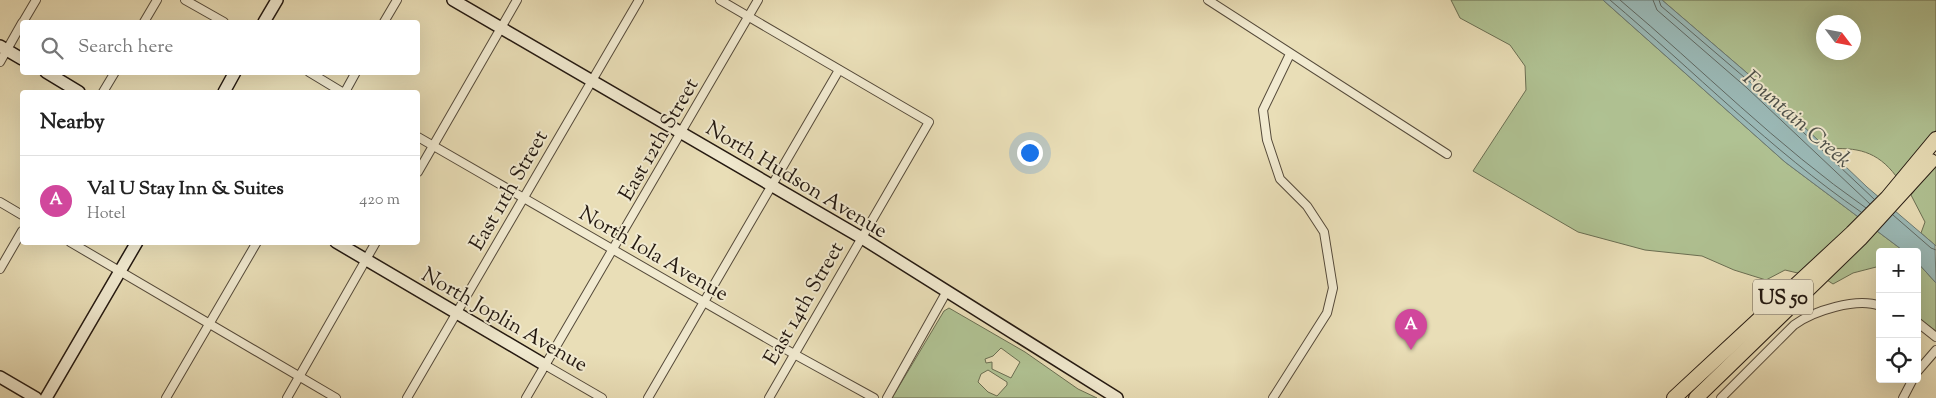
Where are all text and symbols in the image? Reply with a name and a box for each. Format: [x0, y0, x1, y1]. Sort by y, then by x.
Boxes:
north arrow [1816, 15, 1861, 60]
search box [20, 20, 420, 75]
icon: search [38, 34, 66, 62]
text: Search here [78, 34, 173, 61]
water label: Fountain Creek [1734, 64, 1858, 177]
street label: East 12th Street [612, 73, 707, 207]
text: Nearby [40, 108, 105, 138]
street label: North Hudson Avenue [699, 115, 892, 247]
street label: East 11th Street [463, 125, 556, 257]
your location [1017, 140, 1043, 166]
text: Val U Stay Inn & Suites [87, 176, 284, 203]
text: A [50, 189, 63, 212]
text: 420 m [359, 189, 400, 212]
street label: North Iola Avenue [573, 200, 733, 310]
text: Hotel [87, 203, 126, 226]
street label: East 14th Street [757, 237, 852, 371]
map controls [1876, 248, 1921, 383]
button: + [1876, 248, 1921, 293]
street label: North Joplin Avenue [415, 261, 593, 381]
road number: US 50 [1753, 280, 1813, 314]
button: − [1876, 293, 1921, 338]
pin: A [1395, 309, 1427, 350]
button: locate [1876, 338, 1921, 383]

